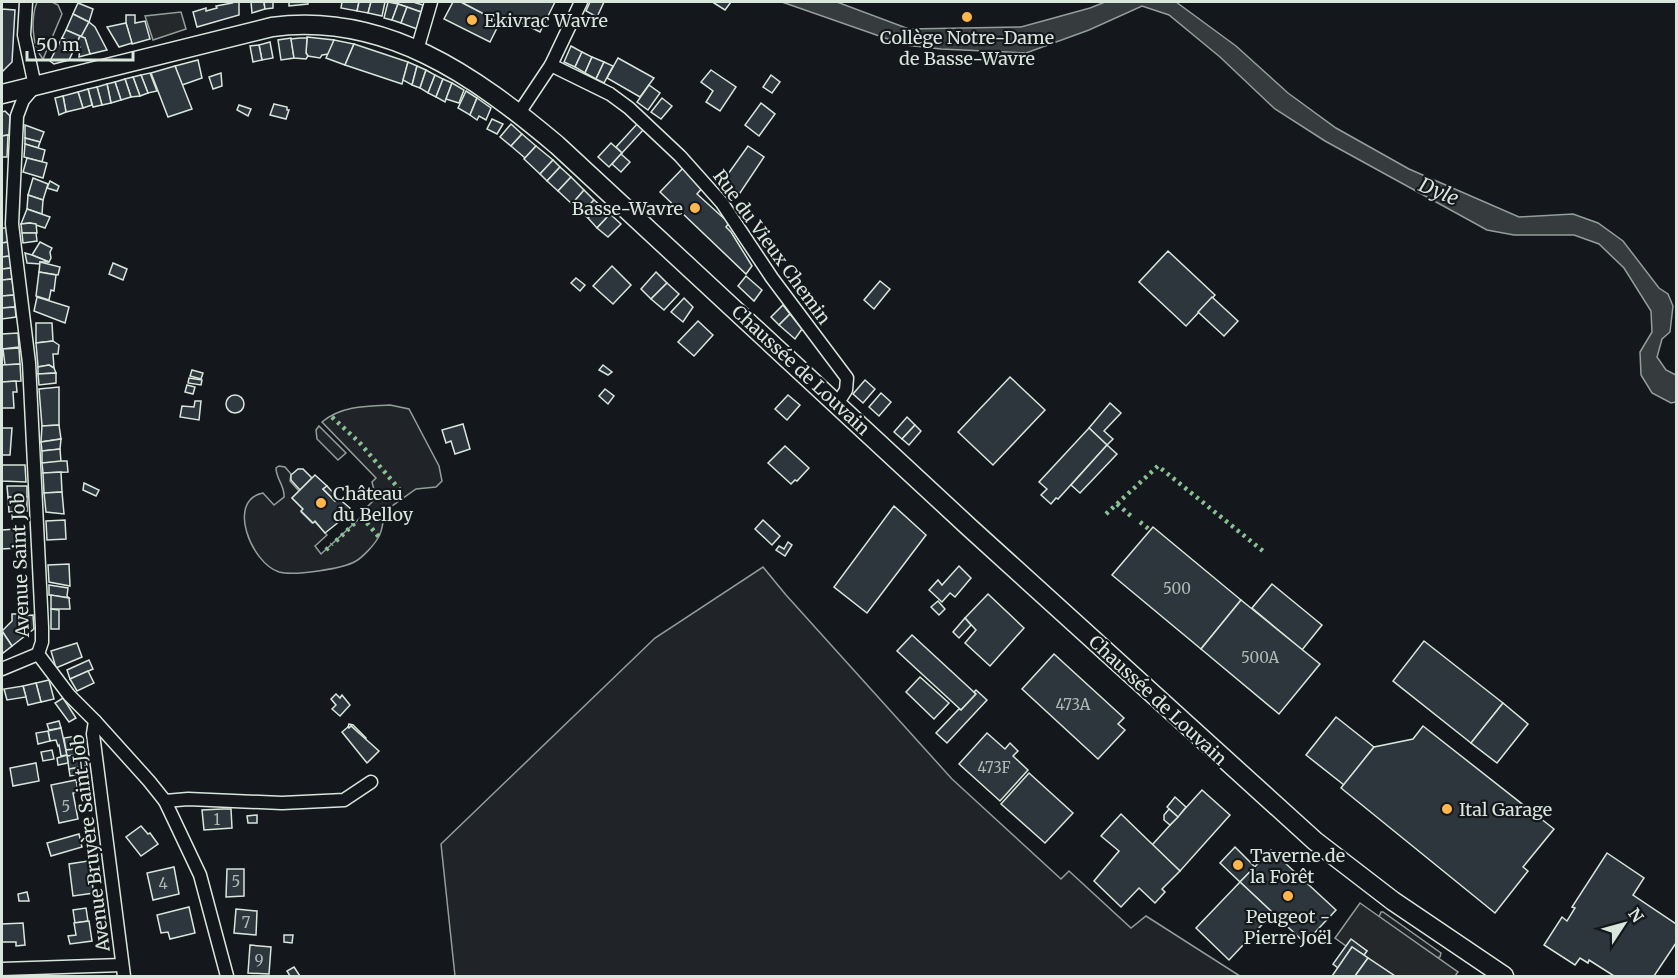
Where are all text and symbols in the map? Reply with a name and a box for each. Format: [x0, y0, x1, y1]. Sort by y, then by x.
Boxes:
place label: Ekivrac Wavre [484, 9, 608, 32]
marker: Collège Notre-Dame de Basse-Wavre [960, 10, 974, 24]
marker: Ekivrac Wavre [465, 13, 479, 27]
scale bar [27, 24, 134, 62]
place label: Collège Notre-Dame de Basse-Wavre [880, 26, 1054, 70]
text: 50 m [36, 33, 80, 56]
street label: Rue du Vieux Chemin [708, 165, 836, 329]
water label: Dyle [1414, 171, 1463, 210]
place label: Basse-Wavre [572, 197, 683, 220]
marker: Basse-Wavre [688, 201, 702, 215]
street label: Chaussée de Louvain [727, 300, 875, 440]
place label: Château du Belloy [333, 482, 414, 526]
street label: Avenue Saint Job [6, 492, 34, 639]
marker: Château du Belloy [314, 496, 328, 510]
house number: 500 [1163, 579, 1191, 598]
street label: Chaussée de Louvain [1084, 630, 1232, 770]
house number: 500A [1241, 648, 1279, 667]
house number: 473A [1056, 695, 1091, 714]
street label: Avenue Bruyère Saint-Job [65, 733, 115, 954]
house number: 473F [977, 758, 1011, 777]
house number: 5 [62, 797, 70, 816]
place label: Ital Garage [1459, 798, 1552, 821]
marker: Ital Garage [1440, 802, 1454, 816]
house number: 1 [214, 810, 221, 829]
place label: Taverne de la Forêt [1250, 844, 1345, 888]
marker: Taverne de la Forêt [1231, 858, 1245, 872]
house number: 5 [232, 872, 240, 891]
house number: 4 [158, 874, 168, 893]
marker: Peugeot - Pierre Joël [1281, 889, 1295, 903]
north arrow [1594, 894, 1654, 954]
text: N [1624, 904, 1648, 926]
place label: Peugeot - Pierre Joël [1244, 905, 1333, 949]
house number: 7 [242, 913, 251, 932]
house number: 9 [254, 951, 264, 970]

